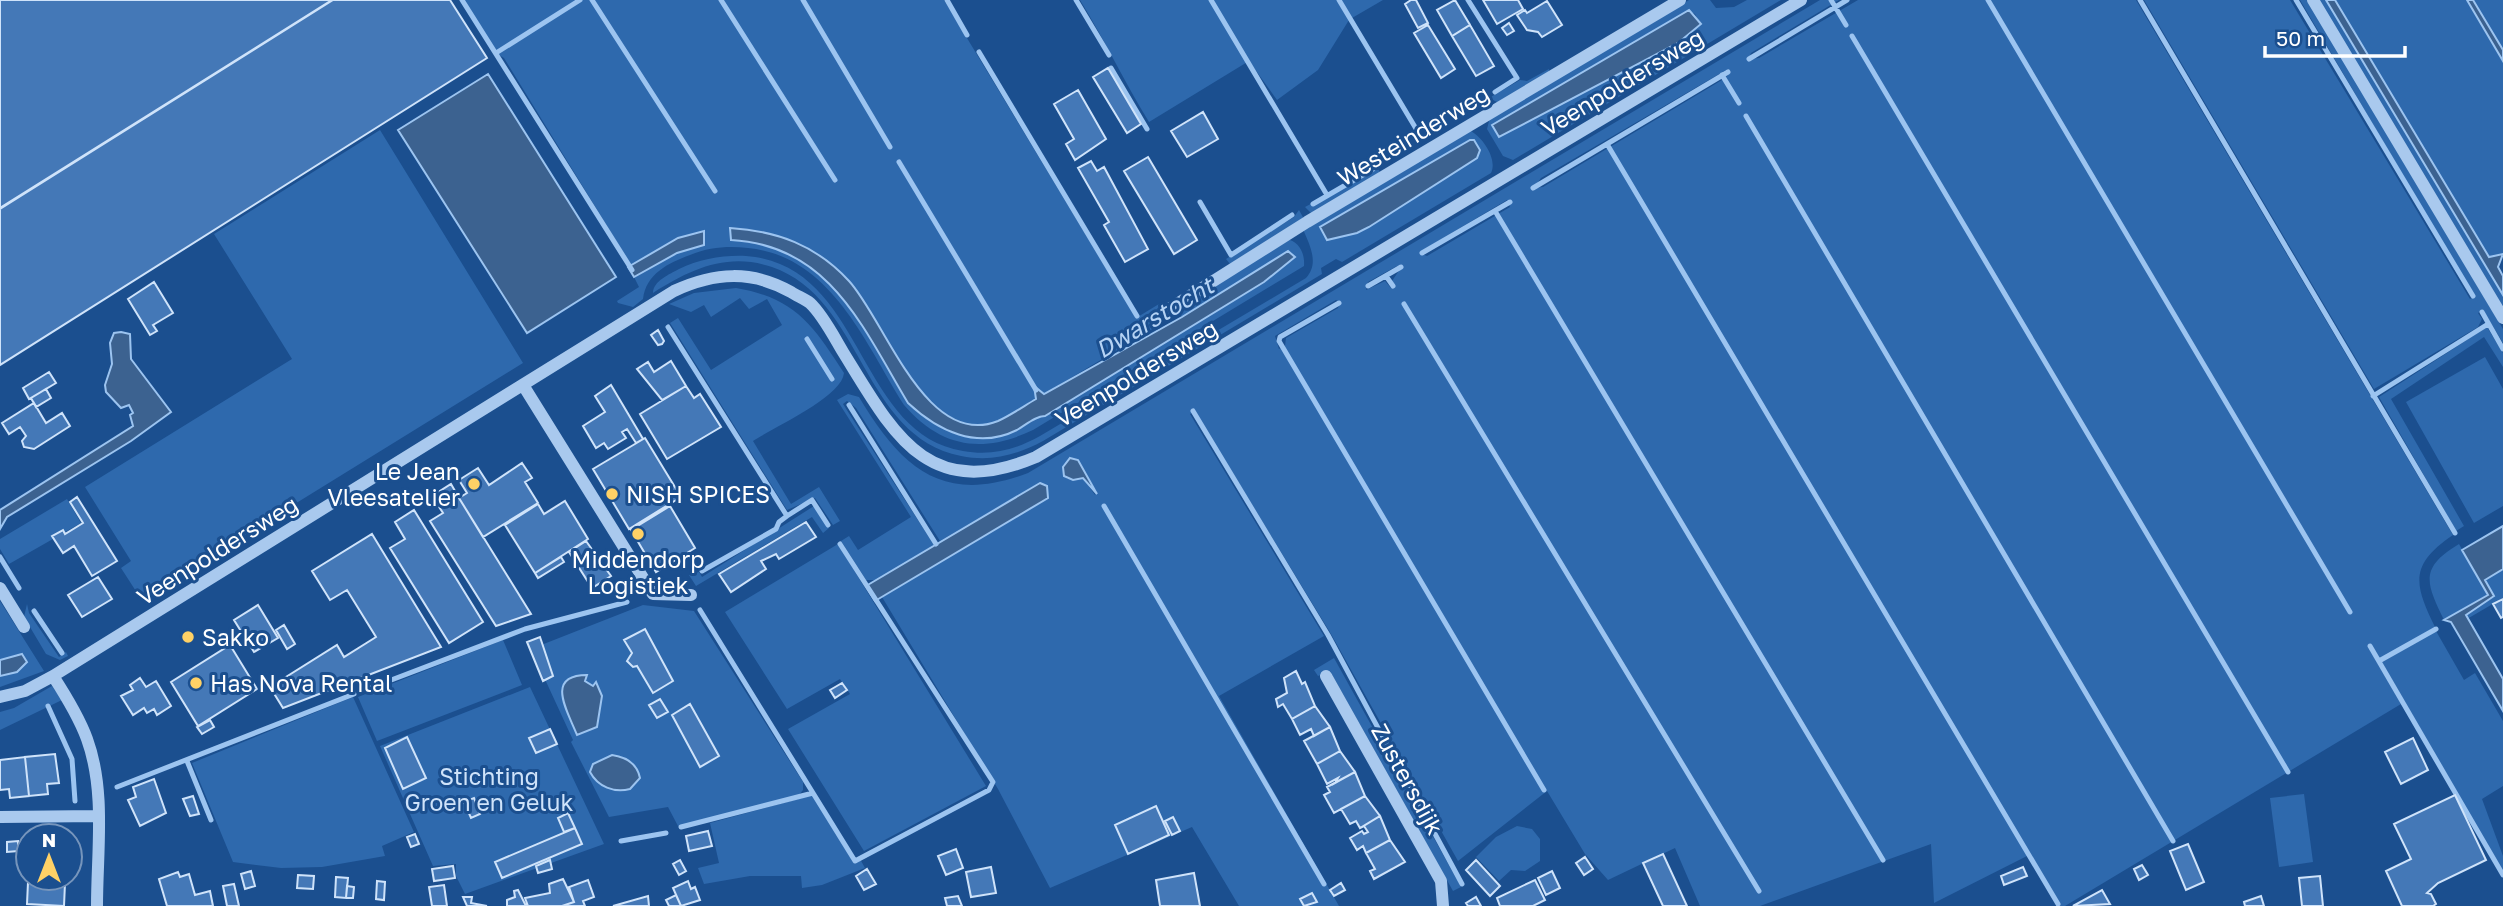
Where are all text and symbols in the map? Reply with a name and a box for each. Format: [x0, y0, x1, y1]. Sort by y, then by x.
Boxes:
scale bar [2265, 14, 2405, 58]
street label: Veenpoldersweg [1536, 22, 1708, 142]
text: 50 m [2276, 25, 2325, 51]
street label: Westeinderweg [1332, 79, 1494, 191]
water label: Dwarstocht [1090, 269, 1220, 364]
street label: Veenpoldersweg [1050, 313, 1222, 433]
place label: Le Jean Vleesatelier [327, 457, 460, 511]
marker: Le Jean Vleesatelier [466, 476, 482, 492]
place label: NISH SPICES [626, 480, 770, 508]
marker: NISH SPICES [604, 486, 620, 502]
street label: Veenpoldersweg [131, 489, 303, 611]
marker: Middendorp Logistiek [630, 526, 646, 542]
place label: Middendorp Logistiek [572, 545, 704, 599]
place label: Sakko [202, 623, 269, 651]
marker: Sakko [180, 629, 196, 645]
place label: Has Nova Rental [210, 669, 392, 697]
marker: Has Nova Rental [188, 675, 204, 691]
street label: Zustersdijk [1366, 719, 1450, 839]
park label: Stichting Groen en Geluk [404, 762, 574, 816]
north arrow [14, 822, 84, 892]
text: N [42, 828, 56, 851]

